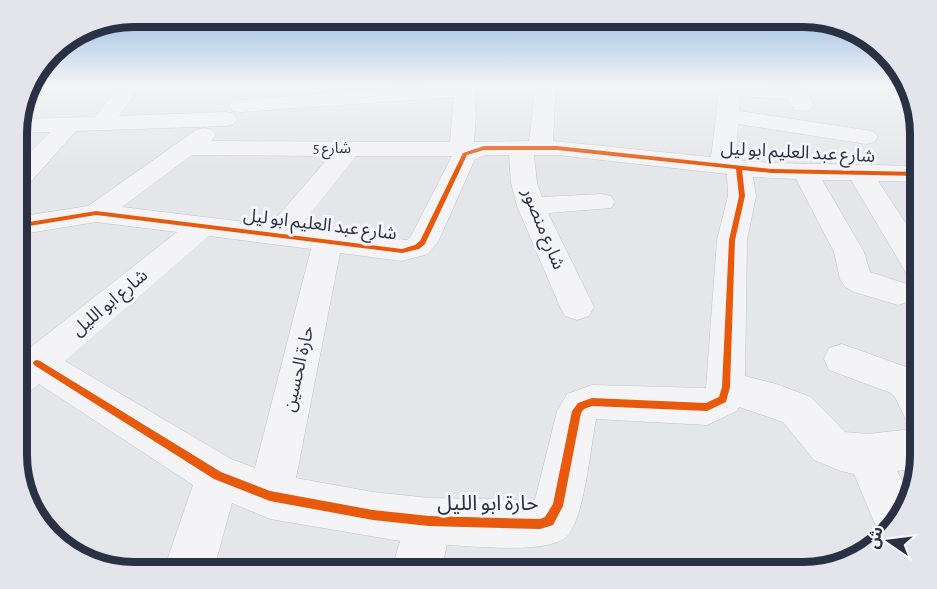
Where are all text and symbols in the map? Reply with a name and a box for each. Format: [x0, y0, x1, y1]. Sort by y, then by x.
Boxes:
street label: شارع عبد العليم ابو ليل [720, 140, 876, 170]
street label: شارع 5 [313, 141, 351, 160]
street label: شارع منصور [514, 185, 567, 274]
street label: شارع عبد العليم ابو ليل [242, 207, 398, 247]
street label: شارع ابو الليل [69, 266, 154, 343]
street label: حارة الحسين [280, 324, 319, 414]
street label: حارة ابو الليل [437, 493, 539, 515]
north arrow [859, 511, 919, 571]
text: ش [865, 525, 887, 550]

